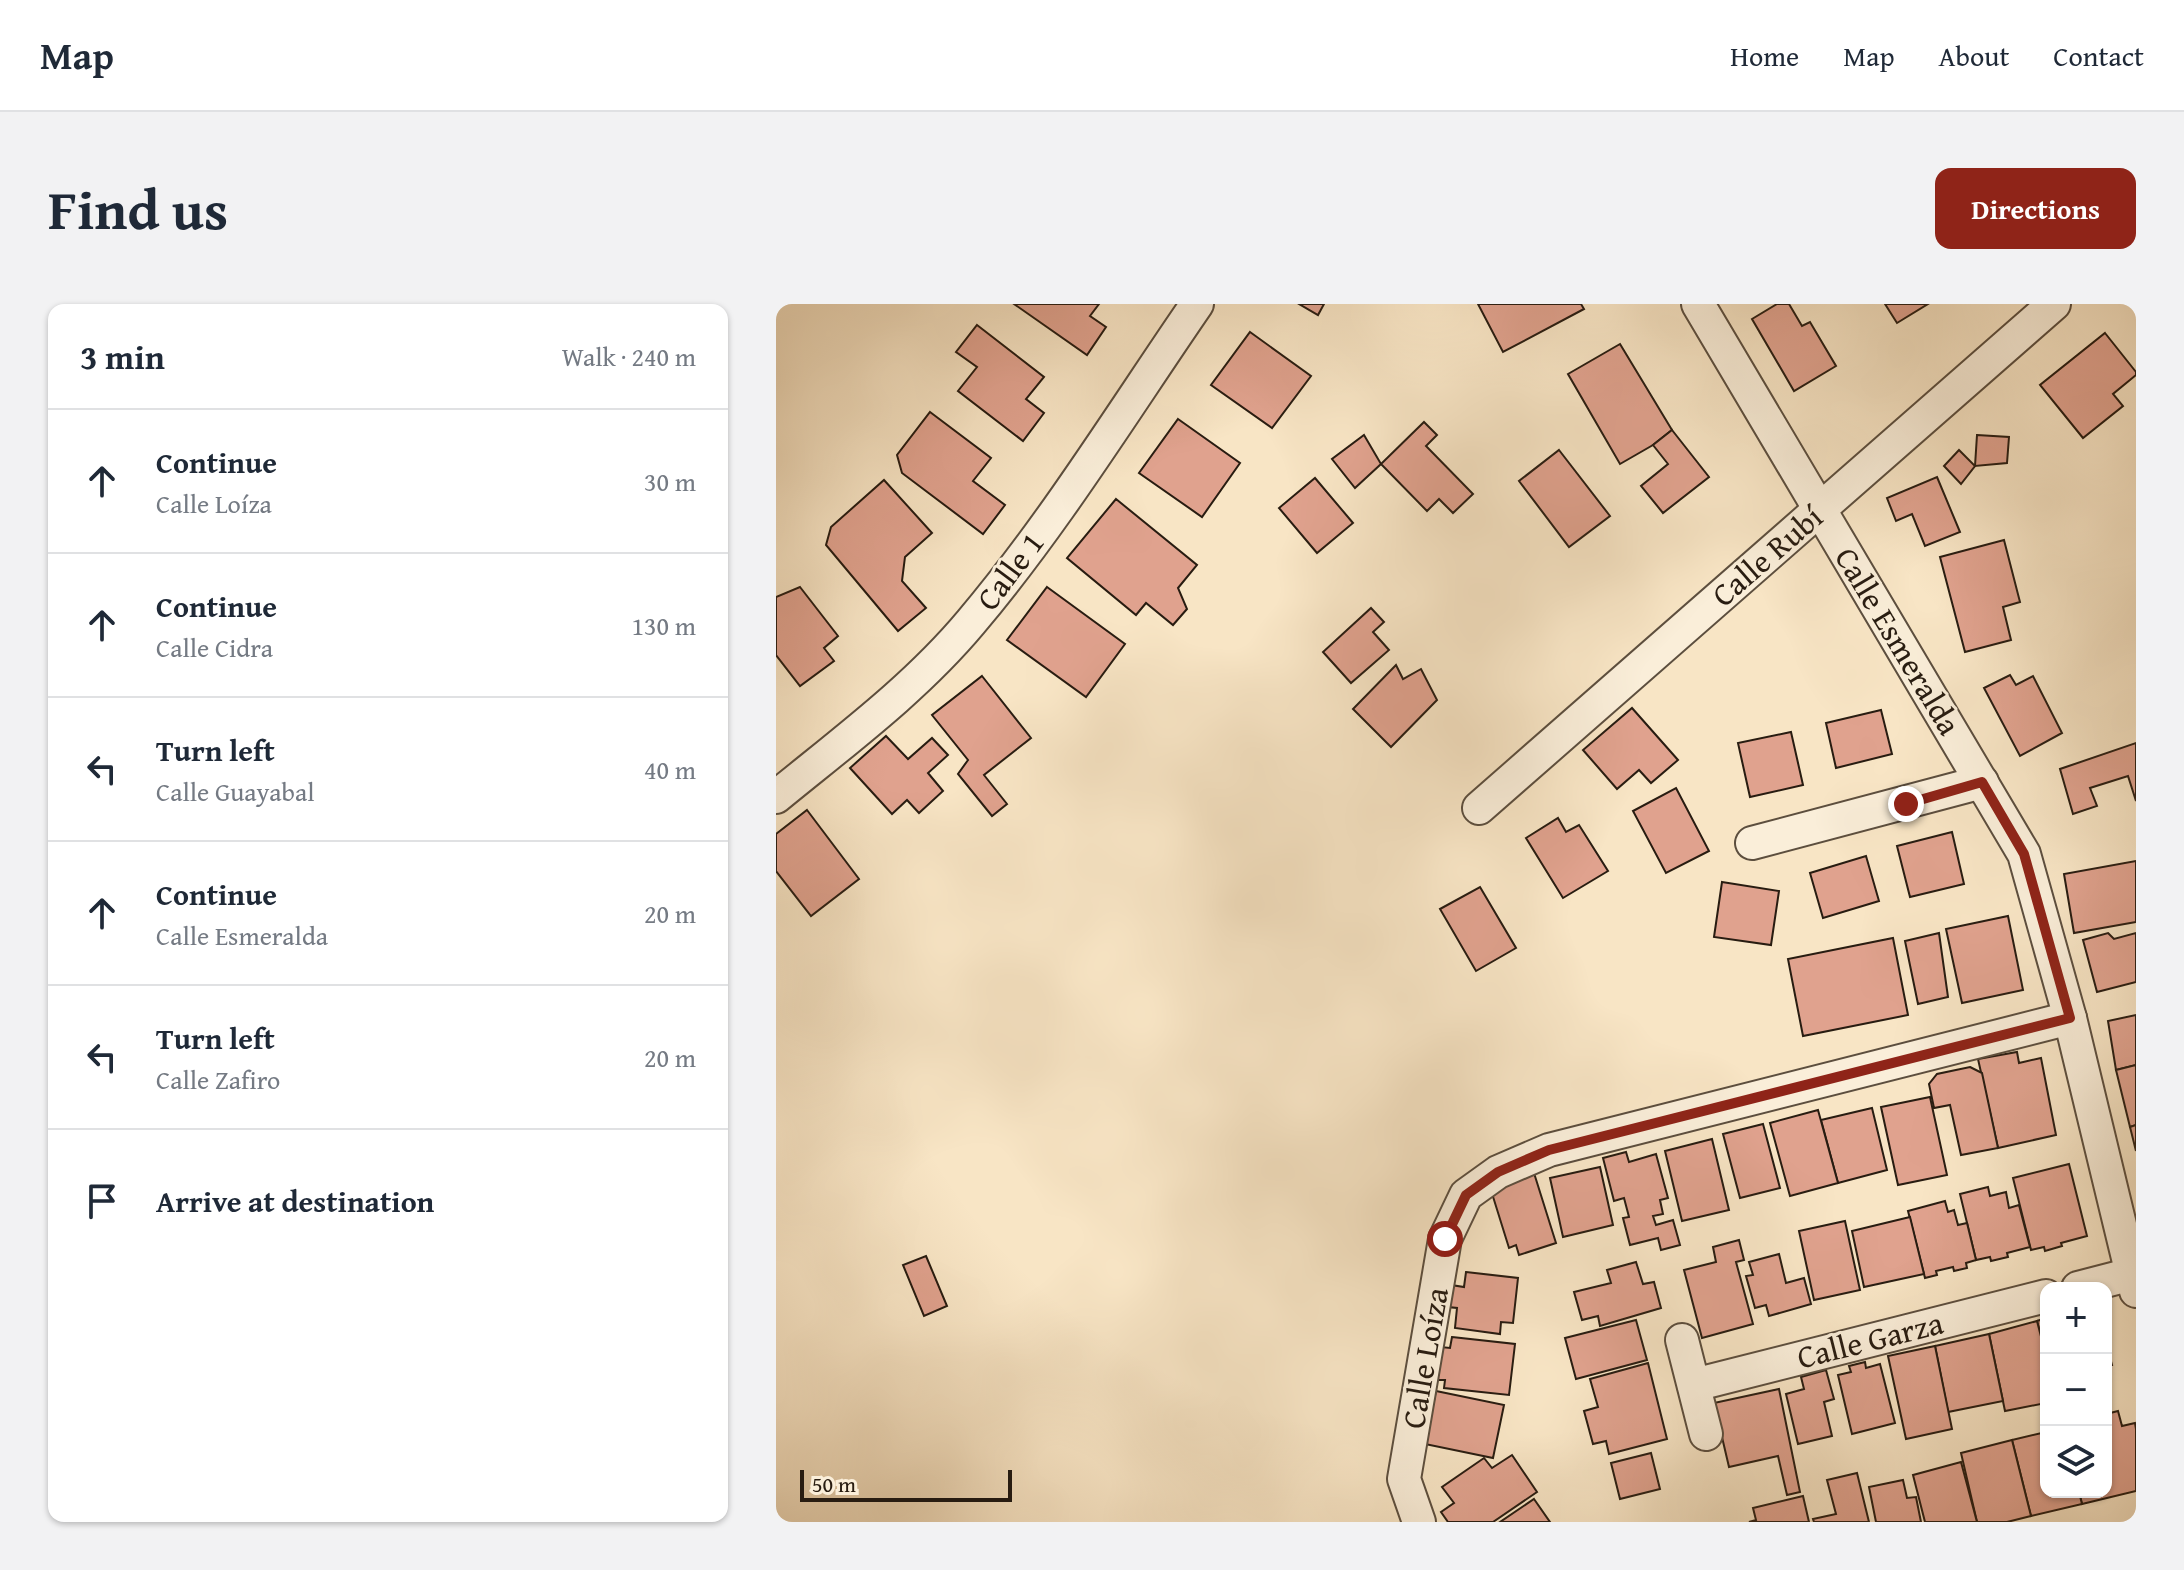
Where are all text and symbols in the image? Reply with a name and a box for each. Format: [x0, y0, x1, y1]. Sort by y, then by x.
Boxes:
text: Map [40, 27, 114, 83]
text: Home [1730, 35, 1799, 76]
text: Map [1843, 35, 1895, 76]
text: About [1939, 35, 2009, 76]
text: Contact [2053, 35, 2144, 76]
text: Find us [48, 167, 228, 250]
button: Directions [1935, 168, 2136, 249]
text: 3 min [80, 332, 165, 381]
text: Walk · 240 m [562, 337, 696, 376]
text: Continue [156, 440, 277, 484]
icon: ahead [80, 459, 124, 503]
text: 30 m [644, 462, 696, 501]
text: Calle Loíza [156, 484, 272, 523]
street label: Calle Rubí [1701, 493, 1833, 617]
street label: Calle 1 [964, 521, 1055, 620]
street label: Calle Esmeralda [1824, 538, 1973, 744]
text: Continue [156, 584, 277, 628]
icon: ahead [80, 603, 124, 647]
text: 130 m [631, 606, 696, 645]
text: Calle Cidra [156, 628, 273, 667]
text: Turn left [156, 728, 275, 772]
icon: left [80, 747, 124, 791]
text: 40 m [644, 750, 696, 789]
text: Calle Guayabal [156, 772, 315, 811]
route end [1888, 786, 1924, 822]
text: Continue [156, 872, 277, 916]
icon: ahead [80, 891, 124, 935]
text: 20 m [644, 894, 696, 933]
text: Calle Esmeralda [156, 916, 328, 955]
text: Turn left [156, 1016, 275, 1060]
icon: left [80, 1035, 124, 1079]
text: 20 m [644, 1038, 696, 1077]
text: Calle Zafiro [156, 1060, 280, 1099]
icon: arrive [80, 1179, 124, 1223]
text: Arrive at destination [156, 1179, 434, 1223]
route start [1427, 1221, 1463, 1257]
map controls [2040, 1282, 2112, 1498]
button: + [2040, 1282, 2112, 1354]
street label: Calle Loíza [1389, 1284, 1460, 1432]
street label: Calle Garza [1792, 1299, 1948, 1380]
button: − [2040, 1354, 2112, 1426]
button: layers [2040, 1426, 2112, 1498]
scale bar [800, 1466, 1012, 1502]
text: 50 m [812, 1468, 856, 1500]

